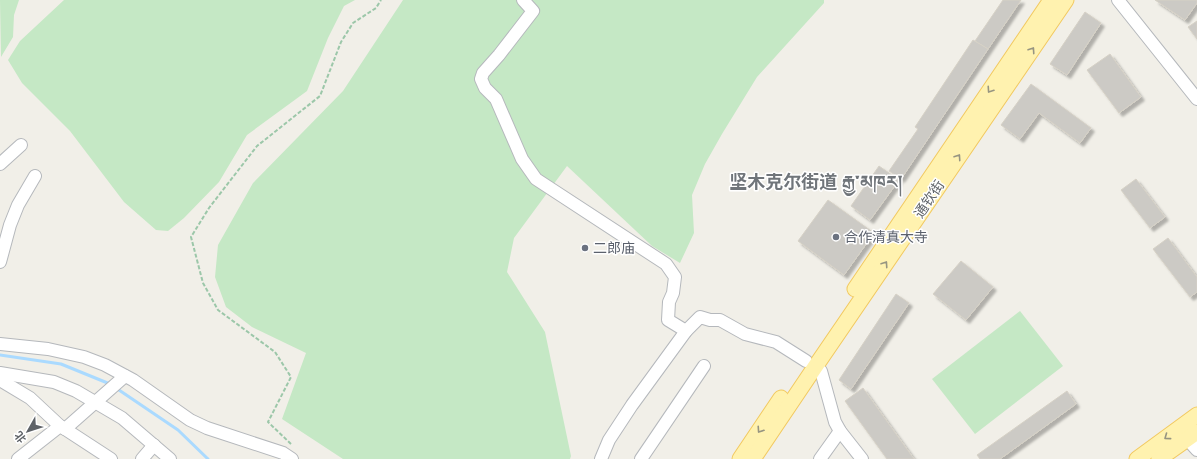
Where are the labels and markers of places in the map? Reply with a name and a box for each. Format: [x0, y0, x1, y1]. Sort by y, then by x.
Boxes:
place label: 合作清真大寺 [844, 228, 928, 246]
marker: 合作清真大寺 [831, 232, 841, 242]
place label: 二郎庙 [593, 239, 635, 257]
marker: 二郎庙 [580, 243, 590, 253]

